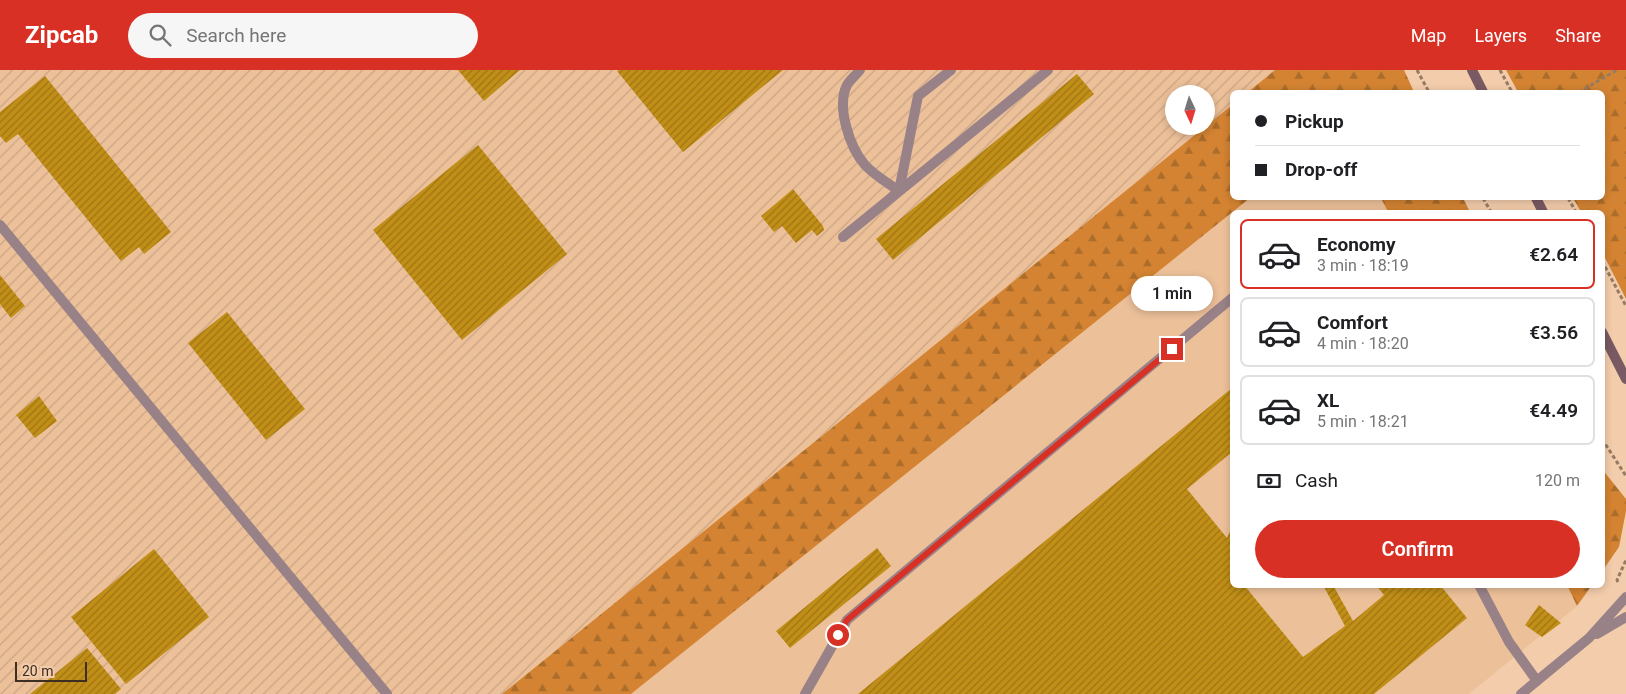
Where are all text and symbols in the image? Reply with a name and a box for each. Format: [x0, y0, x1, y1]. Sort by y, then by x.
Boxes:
search box [128, 13, 478, 58]
text: Zipcab [25, 21, 98, 49]
icon: search [146, 21, 174, 49]
text: Search here [186, 24, 286, 47]
text: Map [1411, 25, 1446, 46]
text: Layers [1474, 25, 1527, 46]
text: Share [1555, 25, 1601, 46]
north arrow [1165, 85, 1215, 135]
map controls [1165, 85, 1215, 135]
text: Pickup [1285, 110, 1344, 133]
text: Drop-off [1285, 158, 1357, 181]
icon: car [1257, 232, 1302, 277]
text: Economy [1317, 233, 1396, 256]
text: €2.64 [1529, 243, 1578, 266]
text: 3 min · 18:19 [1317, 256, 1409, 275]
callout: 1 min [1131, 276, 1213, 312]
text: 1 min [1152, 284, 1192, 303]
icon: car [1257, 310, 1302, 355]
text: Comfort [1317, 311, 1388, 334]
text: €3.56 [1529, 321, 1578, 344]
text: 4 min · 18:20 [1317, 334, 1409, 353]
route end [1161, 338, 1183, 360]
icon: car [1257, 388, 1302, 433]
text: XL [1317, 389, 1339, 412]
text: €4.49 [1529, 399, 1578, 422]
text: 5 min · 18:21 [1317, 412, 1409, 431]
icon: cash [1255, 467, 1283, 495]
text: Cash [1295, 469, 1338, 492]
text: 120 m [1535, 471, 1580, 490]
button: Confirm [1255, 520, 1580, 578]
route start [827, 624, 849, 646]
scale bar [15, 659, 88, 682]
text: 20 m [22, 663, 54, 679]

